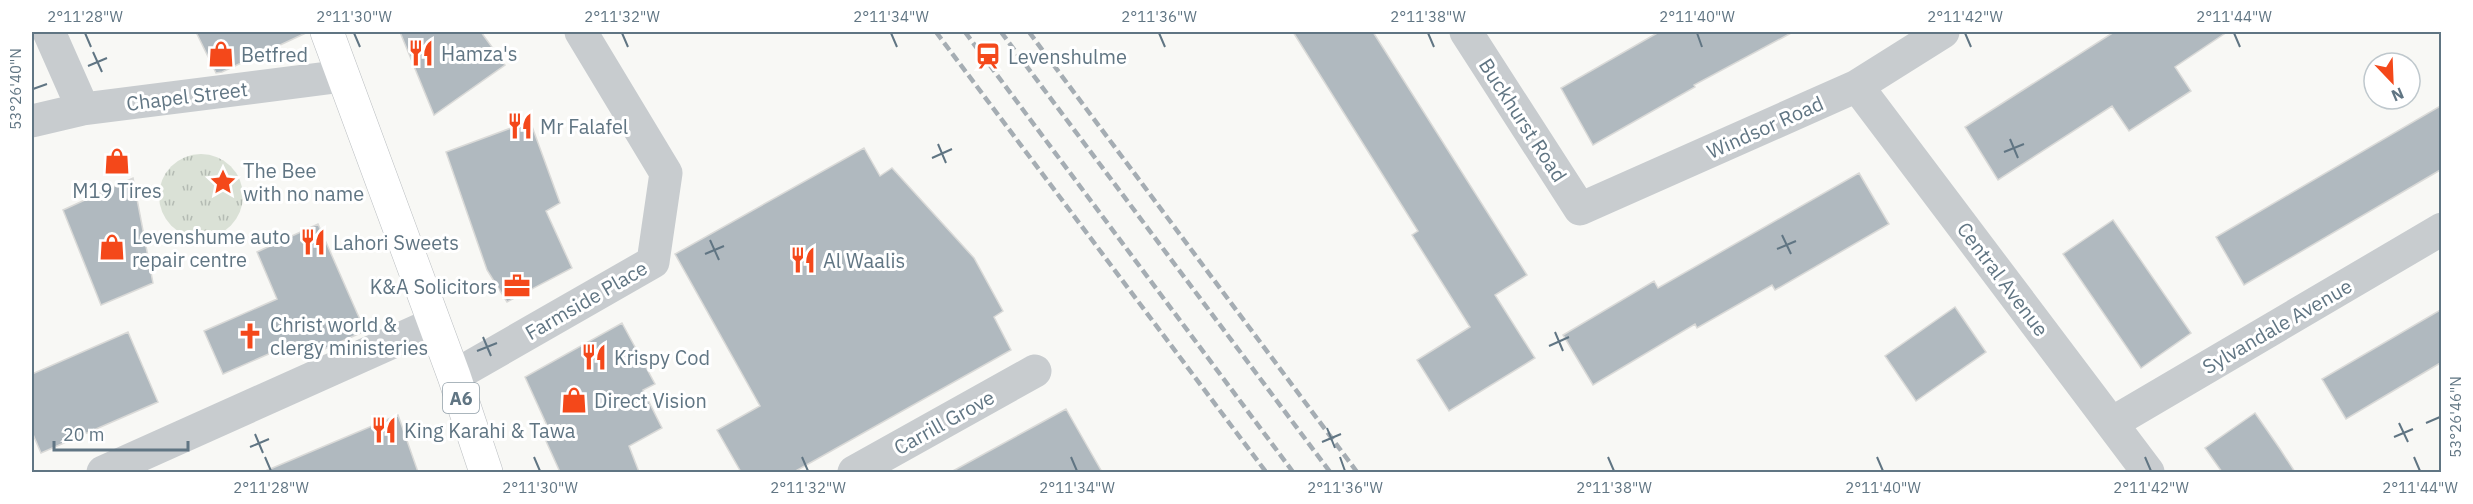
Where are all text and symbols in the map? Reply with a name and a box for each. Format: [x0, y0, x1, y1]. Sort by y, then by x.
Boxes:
text: 2°11'28"W [47, 7, 123, 26]
text: 2°11'30"W [316, 7, 392, 26]
text: 2°11'32"W [584, 7, 660, 26]
text: 2°11'34"W [853, 7, 929, 26]
text: 2°11'36"W [1121, 7, 1197, 26]
text: 2°11'38"W [1390, 7, 1466, 26]
text: 2°11'40"W [1659, 7, 1735, 26]
text: 2°11'42"W [1927, 7, 2003, 26]
text: 2°11'44"W [2196, 7, 2272, 26]
restaurant icon: Hamza's [406, 38, 436, 68]
shop icon: Betfred [206, 39, 236, 69]
place label: Hamza's [441, 40, 518, 67]
place label: Betfred [241, 41, 308, 68]
station icon: Levenshulme [973, 41, 1003, 71]
place label: Levenshulme [1008, 43, 1127, 70]
text: 53°26'40"N [6, 48, 25, 130]
north arrow [2362, 51, 2422, 111]
street label: Buckhurst Road [1473, 53, 1573, 187]
street label: Chapel Street [125, 75, 249, 117]
text: N [2389, 83, 2407, 106]
street label: Windsor Road [1703, 89, 1827, 165]
restaurant icon: Mr Falafel [505, 111, 535, 141]
place label: Mr Falafel [540, 113, 628, 140]
shop icon: M19 Tires [102, 146, 132, 176]
place label: The Bee with no name [243, 157, 364, 207]
place icon: The Bee with no name [208, 167, 238, 197]
place label: M19 Tires [72, 177, 162, 204]
street label: Central Avenue [1951, 216, 2055, 342]
place label: Levenshume auto repair centre [132, 223, 290, 273]
restaurant icon: Lahori Sweets [298, 227, 328, 257]
place label: Lahori Sweets [333, 229, 459, 256]
shop icon: Levenshume auto repair centre [97, 232, 127, 262]
restaurant icon: Al Waalis [788, 245, 818, 275]
place label: Al Waalis [823, 247, 905, 274]
street label: Farmside Place [520, 254, 652, 346]
office icon: K&A Solicitors [502, 271, 532, 301]
street label: Sylvandale Avenue [2197, 272, 2357, 380]
place label: K&A Solicitors [370, 273, 497, 300]
place label: Christ world & clergy ministeries [270, 311, 428, 361]
church icon: Christ world & clergy ministeries [235, 321, 265, 351]
restaurant icon: Krispy Cod [579, 342, 609, 372]
place label: Krispy Cod [614, 344, 710, 371]
text: 53°26'46"N [2446, 376, 2465, 458]
road number: A6 [443, 383, 479, 413]
street label: Carrill Grove [889, 383, 999, 461]
shop icon: Direct Vision [559, 385, 589, 415]
place label: Direct Vision [594, 387, 707, 414]
scale bar [54, 414, 188, 452]
restaurant icon: King Karahi & Tawa [369, 415, 399, 445]
place label: King Karahi & Tawa [404, 417, 576, 444]
text: 20 m [63, 423, 105, 446]
text: 2°11'28"W [233, 478, 309, 497]
text: 2°11'30"W [502, 478, 578, 497]
text: 2°11'32"W [770, 478, 846, 497]
text: 2°11'34"W [1039, 478, 1115, 497]
text: 2°11'36"W [1307, 478, 1383, 497]
text: 2°11'38"W [1576, 478, 1652, 497]
text: 2°11'40"W [1845, 478, 1921, 497]
text: 2°11'42"W [2113, 478, 2189, 497]
text: 2°11'44"W [2382, 478, 2458, 497]

